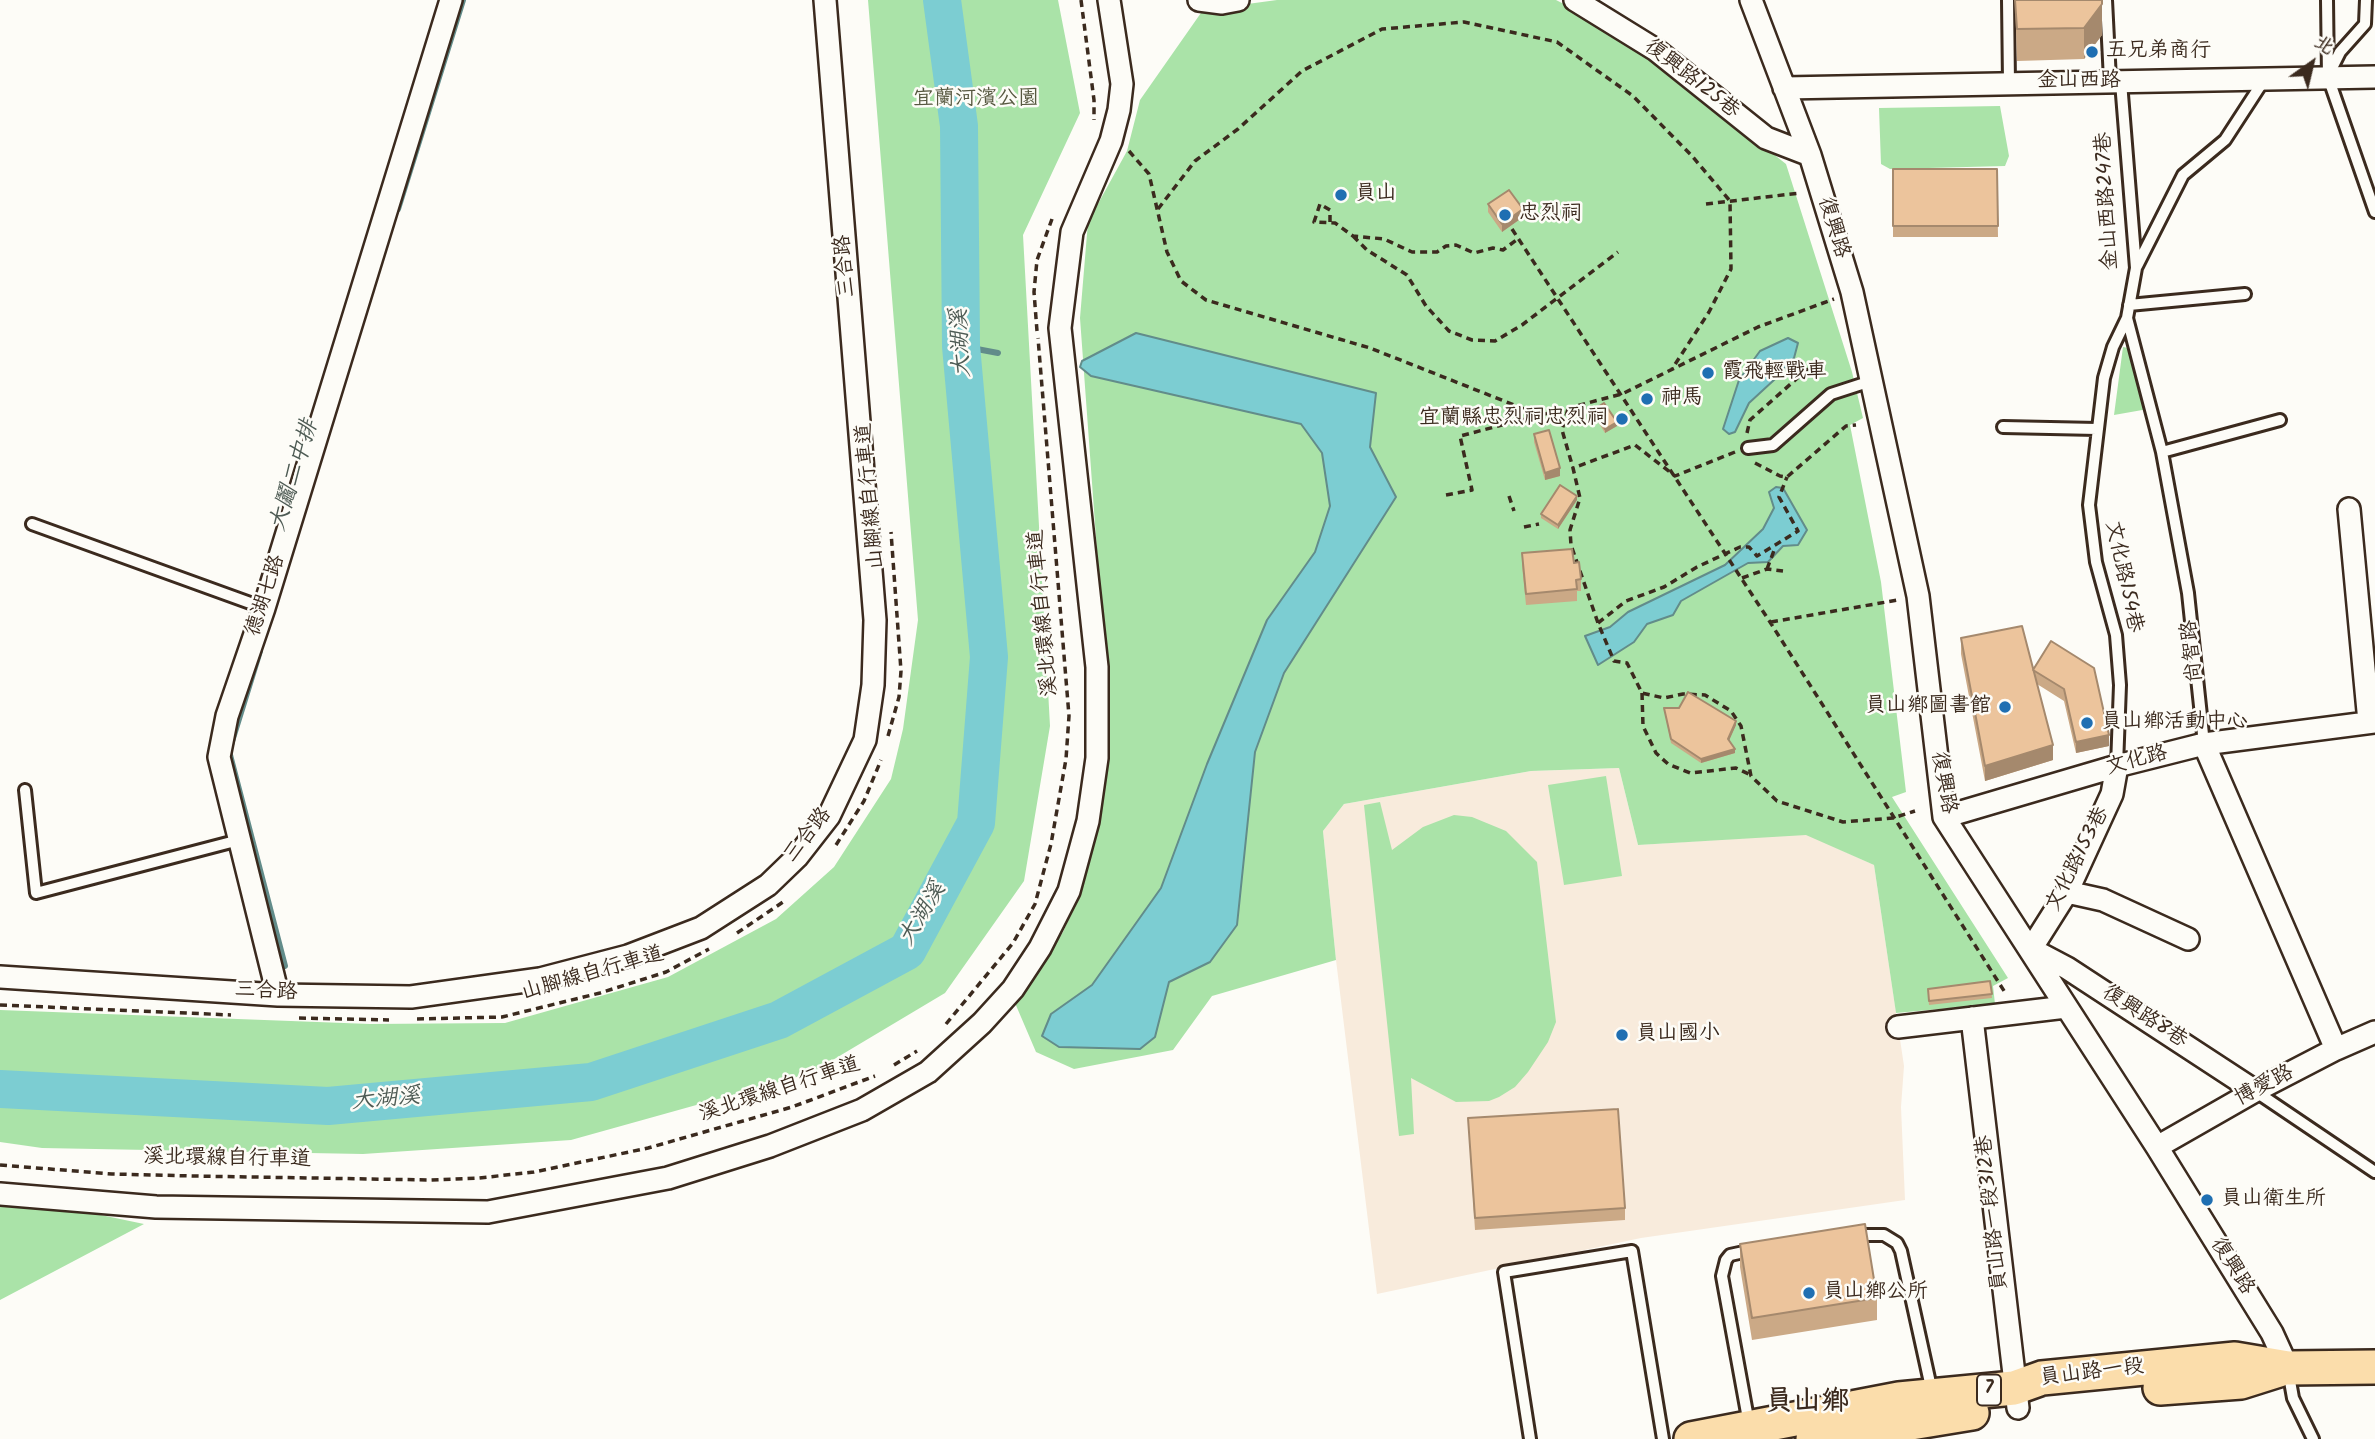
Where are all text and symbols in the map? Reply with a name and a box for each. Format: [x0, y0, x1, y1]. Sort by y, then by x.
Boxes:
north arrow [2277, 28, 2347, 98]
text: 北 [2307, 28, 2340, 63]
street label: 復興路125巷 [1638, 35, 1744, 125]
place label: 五兄弟商行 [2106, 39, 2211, 65]
marker: 五兄弟商行 [2084, 44, 2100, 60]
street label: 金山西路 [2037, 69, 2121, 95]
park label: 宜蘭河濱公園 [913, 87, 1039, 113]
street label: 金山西路247巷 [2093, 131, 2125, 271]
place label: 員山 [1355, 182, 1397, 208]
marker: 員山 [1333, 187, 1349, 203]
street label: 復興路 [1811, 194, 1853, 262]
place label: 忠烈祠 [1519, 202, 1582, 228]
marker: 忠烈祠 [1497, 207, 1513, 223]
street label: 三合路 [832, 234, 862, 298]
water label: 大湖溪 [947, 308, 979, 378]
place label: 霞飛輕戰車 [1722, 360, 1827, 386]
marker: 霞飛輕戰車 [1700, 365, 1716, 381]
place label: 神馬 [1661, 386, 1703, 412]
marker: 神馬 [1639, 391, 1655, 407]
place label: 宜蘭縣忠烈祠忠烈祠 [1419, 406, 1608, 432]
marker: 宜蘭縣忠烈祠忠烈祠 [1614, 411, 1630, 427]
water label: 大鬮二中排 [266, 417, 326, 535]
street label: 山腳線自行車道 [853, 422, 891, 570]
street label: 文化路154巷 [2098, 519, 2146, 635]
street label: 溪北環線自行車道 [1025, 528, 1065, 698]
street label: 德湖七路 [242, 552, 292, 640]
street label: 尚智路 [2178, 618, 2210, 684]
place label: 員山鄉圖書館 [1865, 694, 1991, 720]
marker: 員山鄉圖書館 [1997, 699, 2013, 715]
place label: 員山鄉活動中心 [2101, 710, 2248, 736]
marker: 員山鄉活動中心 [2079, 715, 2095, 731]
street label: 文化路 [2103, 742, 2171, 782]
street label: 復興路 [1924, 750, 1960, 816]
street label: 三合路 [780, 803, 838, 869]
street label: 文化路153巷 [2042, 804, 2116, 916]
water label: 大湖溪 [894, 878, 954, 952]
street label: 山腳線自行車道 [519, 943, 667, 1007]
street label: 三合路 [234, 979, 298, 1007]
street label: 復興路8巷 [2097, 981, 2191, 1055]
place label: 員山國小 [1636, 1022, 1720, 1048]
marker: 員山國小 [1614, 1027, 1630, 1043]
street label: 溪北環線自行車道 [696, 1053, 864, 1129]
street label: 博愛路 [2231, 1061, 2299, 1113]
water label: 大湖溪 [350, 1084, 422, 1118]
street label: 員山路一段312巷 [1973, 1134, 2015, 1292]
street label: 溪北環線自行車道 [143, 1146, 311, 1174]
place label: 員山衛生所 [2221, 1187, 2326, 1213]
marker: 員山衛生所 [2199, 1192, 2215, 1208]
street label: 復興路 [2204, 1234, 2258, 1300]
place label: 員山鄉公所 [1823, 1280, 1928, 1306]
marker: 員山鄉公所 [1801, 1285, 1817, 1301]
street label: 員山路一段 [2038, 1355, 2146, 1393]
road number: 7 [1977, 1374, 2001, 1406]
district label: 員山鄉 [1765, 1387, 1849, 1421]

